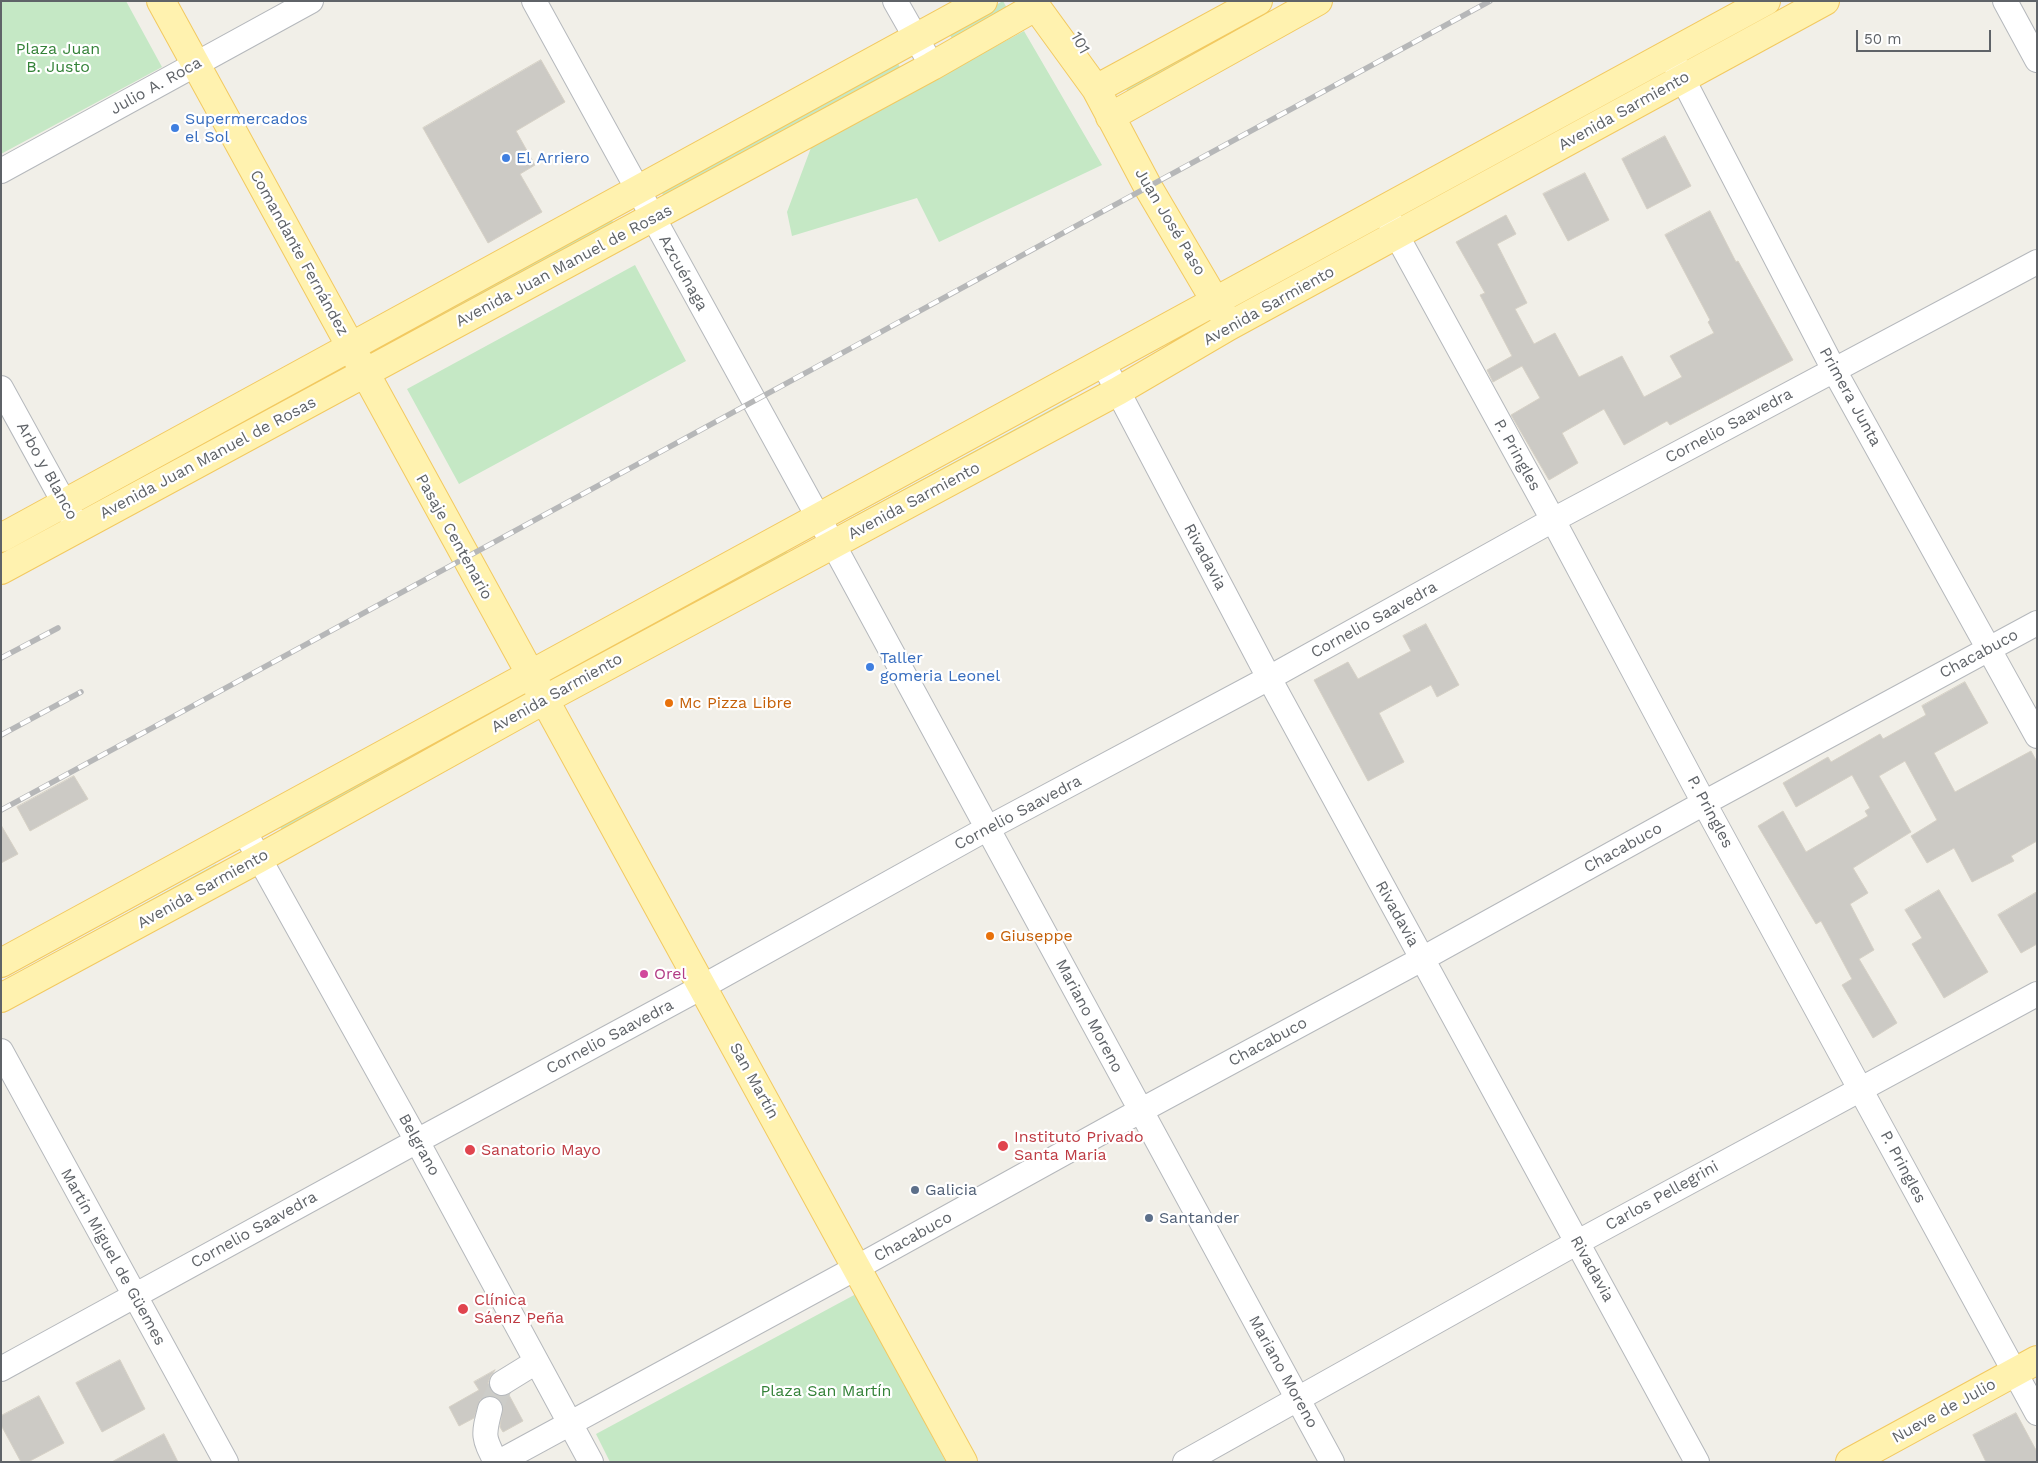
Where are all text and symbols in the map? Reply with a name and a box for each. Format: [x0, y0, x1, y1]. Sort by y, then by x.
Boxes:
scale bar [1858, 20, 1993, 52]
street label: 101 [1066, 29, 1094, 57]
text: 50 m [1864, 30, 1901, 48]
park label: Plaza Juan B. Justo [16, 39, 100, 77]
street label: Julio A. Roca [107, 53, 205, 119]
street label: Avenida Sarmiento [1555, 67, 1693, 155]
place label: Supermercados el Sol [185, 109, 308, 147]
marker: Supermercados el Sol [169, 122, 181, 134]
place label: El Arriero [516, 148, 590, 168]
marker: El Arriero [500, 152, 512, 164]
street label: Juan José Paso [1130, 165, 1210, 279]
street label: Comandante Fernández [245, 167, 353, 339]
street label: Avenida Juan Manuel de Rosas [453, 201, 675, 331]
street label: Azcuénaga [654, 232, 712, 314]
street label: Avenida Sarmiento [1200, 262, 1338, 350]
street label: Primera Junta [1815, 344, 1885, 450]
street label: Cornelio Saavedra [1662, 384, 1796, 468]
street label: Avenida Juan Manuel de Rosas [97, 393, 319, 523]
street label: P. Pringles [1489, 416, 1545, 494]
street label: Arbo y Blanco [12, 419, 82, 523]
street label: Avenida Sarmiento [845, 458, 983, 544]
street label: Pasaje Centenario [412, 471, 496, 603]
street label: Rivadavia [1180, 521, 1230, 593]
street label: Cornelio Saavedra [1308, 577, 1440, 663]
street label: Chacabuco [1936, 625, 2022, 683]
place label: Taller gomeria Leonel [880, 648, 1000, 686]
street label: Avenida Sarmiento [488, 649, 626, 737]
marker: Taller gomeria Leonel [864, 661, 876, 673]
place label: Mc Pizza Libre [679, 693, 792, 713]
marker: Mc Pizza Libre [663, 697, 675, 709]
street label: Cornelio Saavedra [951, 771, 1085, 855]
street label: P. Pringles [1683, 773, 1737, 851]
street label: Chacabuco [1581, 819, 1665, 877]
street label: Avenida Sarmiento [134, 845, 272, 933]
street label: Rivadavia [1371, 878, 1423, 950]
place label: Giuseppe [1000, 926, 1073, 946]
marker: Giuseppe [984, 930, 996, 942]
street label: Mariano Moreno [1051, 956, 1127, 1076]
place label: Orel [654, 964, 686, 984]
marker: Orel [638, 968, 650, 980]
street label: Cornelio Saavedra [543, 995, 677, 1079]
street label: Chacabuco [1225, 1013, 1311, 1071]
street label: San Martín [725, 1040, 783, 1122]
street label: Belgrano [394, 1111, 444, 1179]
place label: Instituto Privado Santa Maria [1014, 1127, 1144, 1165]
street label: P. Pringles [1876, 1128, 1930, 1206]
marker: Instituto Privado Santa Maria [996, 1139, 1010, 1153]
place label: Sanatorio Mayo [481, 1140, 601, 1160]
marker: Sanatorio Mayo [463, 1143, 477, 1157]
street label: Carlos Pellegrini [1602, 1157, 1722, 1235]
street label: Martín Miguel de Güemes [56, 1165, 170, 1349]
place label: Galicia [925, 1180, 977, 1200]
marker: Galicia [909, 1184, 921, 1196]
street label: Cornelio Saavedra [188, 1187, 320, 1273]
street label: Chacabuco [871, 1208, 955, 1266]
place label: Santander [1159, 1208, 1239, 1228]
marker: Santander [1143, 1212, 1155, 1224]
street label: Rivadavia [1566, 1233, 1618, 1305]
place label: Clínica Sáenz Peña [474, 1290, 564, 1328]
marker: Clínica Sáenz Peña [456, 1302, 470, 1316]
street label: Mariano Moreno [1244, 1312, 1322, 1432]
street label: Nueve de Julio [1889, 1375, 1999, 1447]
park label: Plaza San Martín [761, 1381, 891, 1401]

